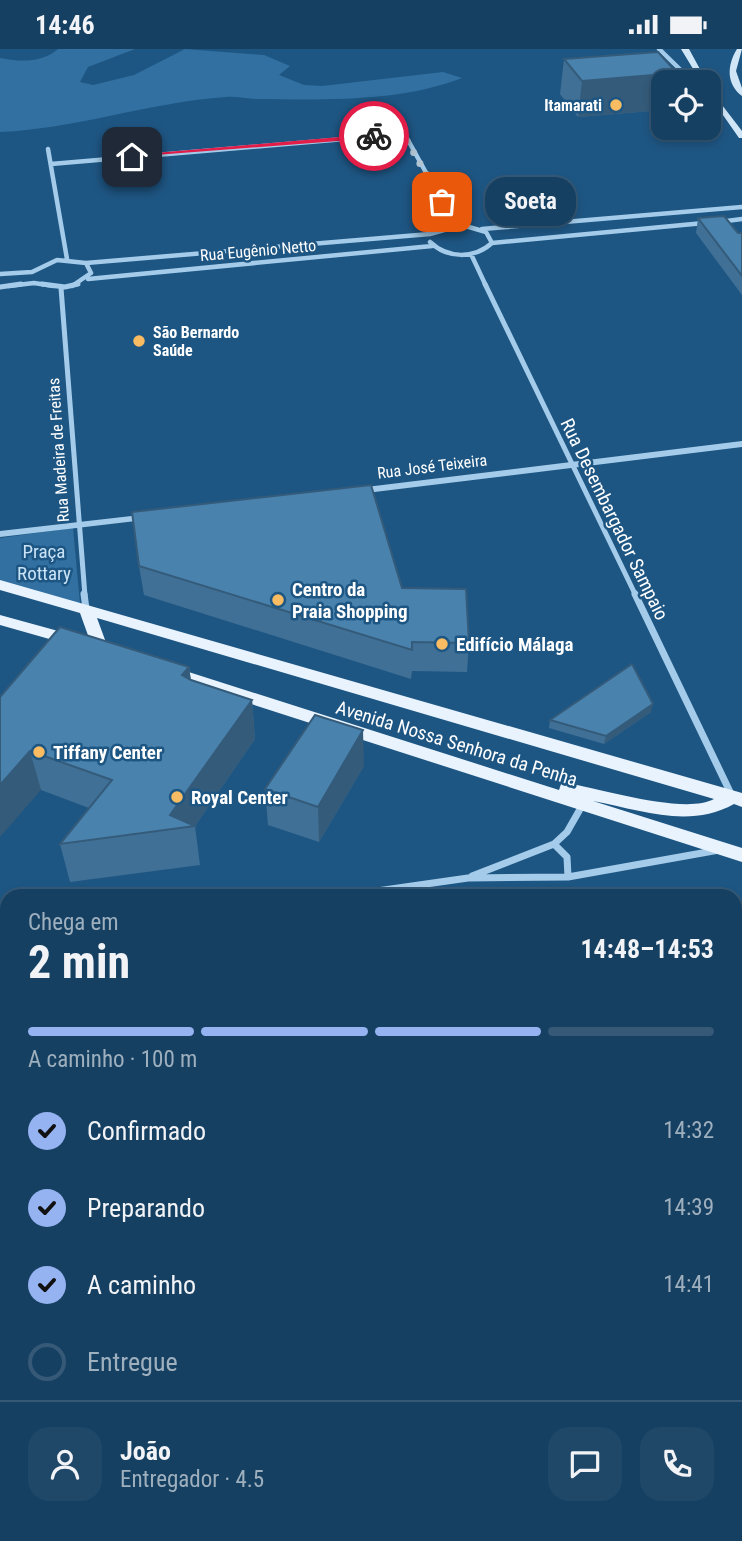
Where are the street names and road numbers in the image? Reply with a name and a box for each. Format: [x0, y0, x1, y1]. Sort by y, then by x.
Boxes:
street label: Rua Eugênio Netto [199, 236, 317, 265]
street label: Rua Madeira de Freitas [44, 377, 73, 523]
street label: Rua Desembargador Sampaio [556, 415, 673, 624]
street label: Rua José Teixeira [376, 450, 488, 483]
street label: Avenida Nossa Senhora da Penha [333, 696, 580, 791]

